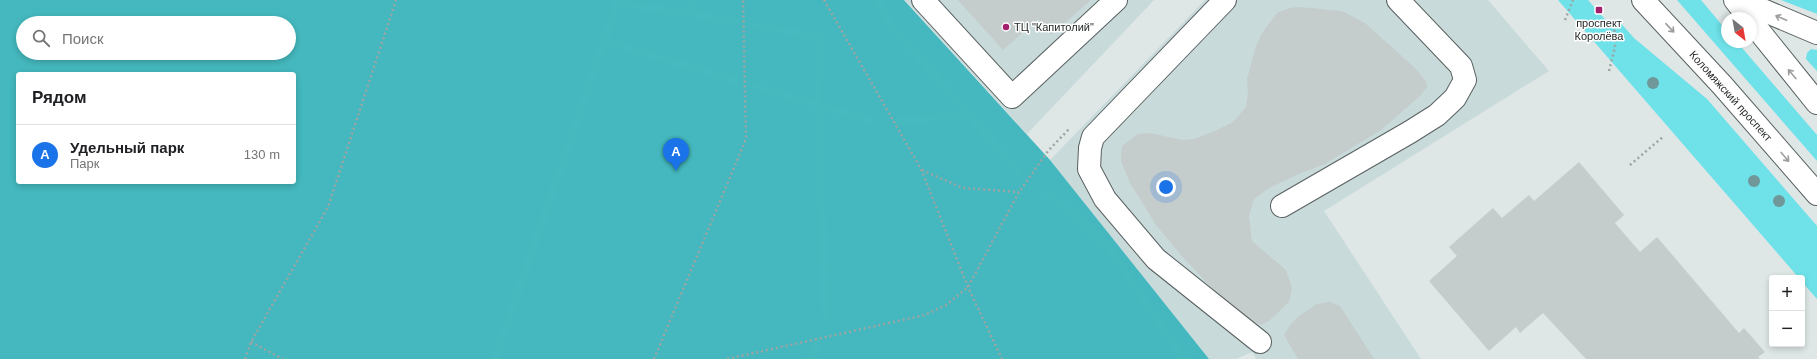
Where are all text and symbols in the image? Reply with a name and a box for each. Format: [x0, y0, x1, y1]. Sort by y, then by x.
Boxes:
marker: проспект Королёва [1594, 5, 1604, 15]
north arrow [1721, 12, 1757, 48]
one-way arrow [1776, 14, 1788, 21]
search box [16, 16, 296, 60]
place label: проспект Королёва [1575, 17, 1624, 42]
place label: ТЦ "Капитолий" [1014, 21, 1094, 33]
marker: ТЦ "Капитолий" [1001, 22, 1011, 32]
one-way arrow [1665, 23, 1674, 34]
icon: search [30, 27, 52, 49]
text: Поиск [62, 30, 104, 47]
street label: Коломяжский проспект [1687, 48, 1775, 144]
one-way arrow [1787, 68, 1796, 79]
text: Рядом [32, 88, 87, 107]
pin: A [663, 138, 689, 171]
text: Удельный парк [70, 139, 184, 156]
text: A [40, 147, 50, 162]
text: 130 m [244, 147, 280, 162]
one-way arrow [1780, 151, 1789, 162]
text: Парк [70, 156, 100, 171]
your location [1156, 177, 1176, 197]
map controls [1769, 275, 1805, 347]
button: + [1769, 275, 1805, 311]
button: − [1769, 311, 1805, 347]

